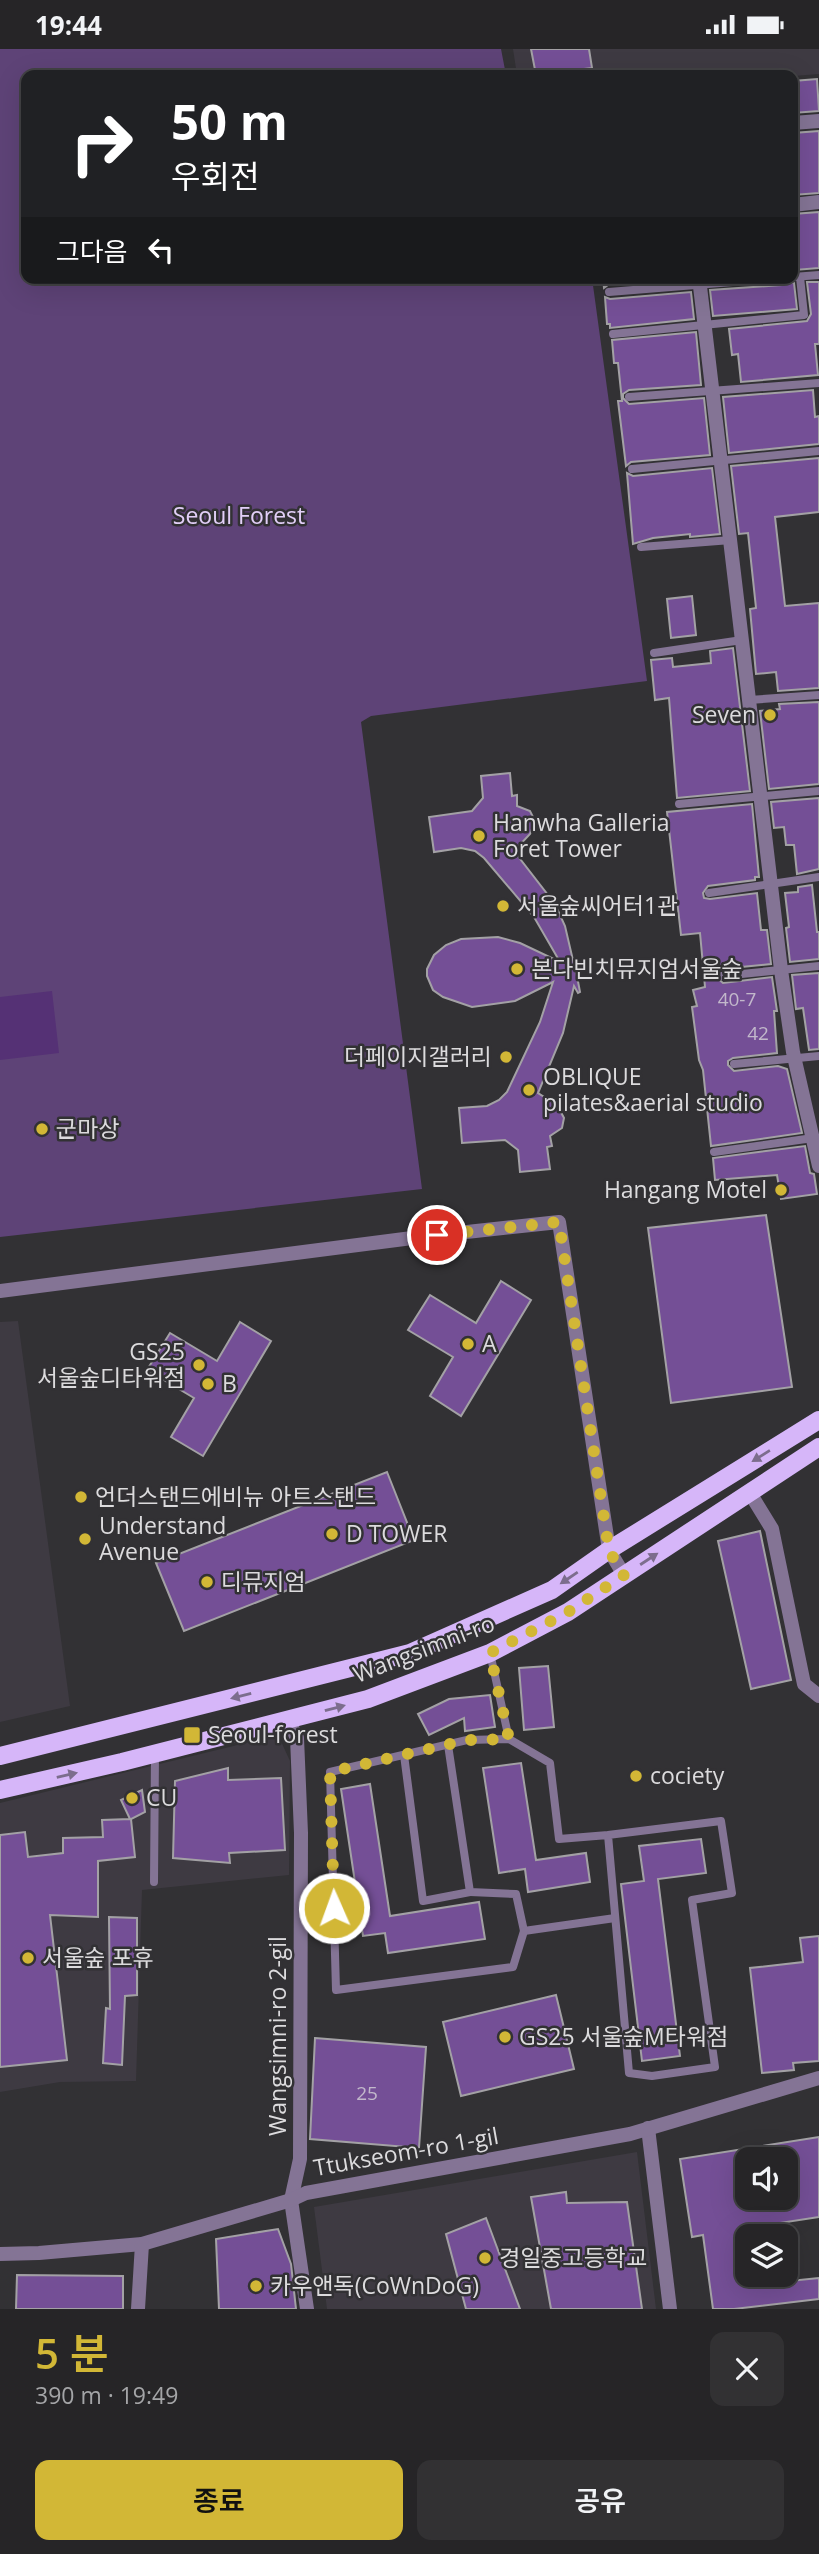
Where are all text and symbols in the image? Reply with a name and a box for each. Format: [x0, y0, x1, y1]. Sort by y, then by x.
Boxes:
text: 19:44 [35, 7, 102, 43]
text: 50 m [171, 88, 288, 154]
icon: right [56, 98, 147, 189]
text: 우회전 [171, 154, 259, 197]
icon: left [142, 231, 180, 269]
text: 그다음 [56, 233, 128, 269]
park label: Seoul Forest [173, 499, 305, 531]
place label: Seven [692, 698, 756, 730]
marker: Seven [762, 707, 778, 723]
place label: Hanwha Galleria Foret Tower [493, 806, 670, 864]
marker: Hanwha Galleria Foret Tower [471, 828, 487, 844]
place label: 서울숲씨어터1관 [517, 889, 678, 921]
marker: 서울숲씨어터1관 [495, 898, 511, 914]
place label: 본다빈치뮤지엄서울숲 [531, 952, 743, 984]
marker: 본다빈치뮤지엄서울숲 [509, 961, 525, 977]
house number: 40-7 [718, 986, 756, 1012]
house number: 42 [747, 1020, 769, 1046]
place label: 더페이지갤러리 [344, 1040, 492, 1072]
marker: 더페이지갤러리 [498, 1049, 514, 1065]
place label: OBLIQUE pilates&aerial studio [543, 1060, 763, 1118]
marker: OBLIQUE pilates&aerial studio [521, 1082, 537, 1098]
place label: 군마상 [56, 1112, 119, 1144]
marker: 군마상 [34, 1121, 50, 1137]
place label: Hangang Motel [604, 1173, 767, 1205]
marker: Hangang Motel [773, 1182, 789, 1198]
pin [407, 1205, 467, 1265]
icon: arrive [418, 1216, 456, 1254]
place label: A [482, 1327, 497, 1359]
place label: GS25 서울숲디타워점 [37, 1335, 185, 1393]
marker: A [460, 1336, 476, 1352]
marker: GS25 서울숲디타워점 [191, 1357, 207, 1373]
place label: B [222, 1367, 237, 1399]
marker: B [200, 1376, 216, 1392]
one-way arrow [751, 1450, 771, 1463]
place label: 언더스탠드에비뉴 아트스탠드 [95, 1480, 376, 1512]
marker: 언더스탠드에비뉴 아트스탠드 [73, 1489, 89, 1505]
place label: Understand Avenue [99, 1509, 226, 1567]
place label: D TOWER [346, 1517, 447, 1549]
marker: D TOWER [324, 1526, 340, 1542]
marker: Understand Avenue [77, 1531, 93, 1547]
one-way arrow [640, 1552, 658, 1566]
place label: 디뮤지엄 [221, 1565, 306, 1597]
one-way arrow [560, 1571, 578, 1585]
marker: 디뮤지엄 [199, 1574, 215, 1590]
street label: Wangsimni-ro [348, 1606, 499, 1690]
one-way arrow [230, 1691, 252, 1702]
one-way arrow [324, 1702, 346, 1713]
place label: Seoul-forest [208, 1718, 338, 1750]
marker: Seoul-forest [182, 1725, 202, 1745]
place label: cociety [650, 1759, 725, 1791]
marker: cociety [628, 1768, 644, 1784]
one-way arrow [56, 1769, 78, 1780]
place label: CU [146, 1781, 177, 1813]
marker: CU [124, 1790, 140, 1806]
position arrow [297, 1871, 371, 1945]
street label: Wangsimni-ro 2-gil [261, 1936, 293, 2136]
place label: 서울숲 포휴 [42, 1941, 154, 1973]
marker: 서울숲 포휴 [20, 1950, 36, 1966]
place label: GS25 서울숲M타워점 [519, 2020, 728, 2052]
marker: GS25 서울숲M타워점 [497, 2029, 513, 2045]
house number: 25 [356, 2080, 378, 2106]
street label: Ttukseom-ro 1-gil [311, 2119, 501, 2183]
map controls [735, 2147, 798, 2287]
button: sound [735, 2147, 798, 2210]
button: layers [735, 2224, 798, 2287]
place label: 경일중고등학교 [499, 2241, 647, 2273]
marker: 경일중고등학교 [477, 2250, 493, 2266]
place label: 카우앤독(CoWnDoG) [270, 2269, 479, 2301]
marker: 카우앤독(CoWnDoG) [248, 2278, 264, 2294]
text: 5 분 [35, 2324, 109, 2381]
button: close [710, 2332, 784, 2406]
text: 390 m · 19:49 [35, 2379, 178, 2411]
button: 종료 [35, 2460, 403, 2540]
button: 공유 [417, 2460, 784, 2540]

